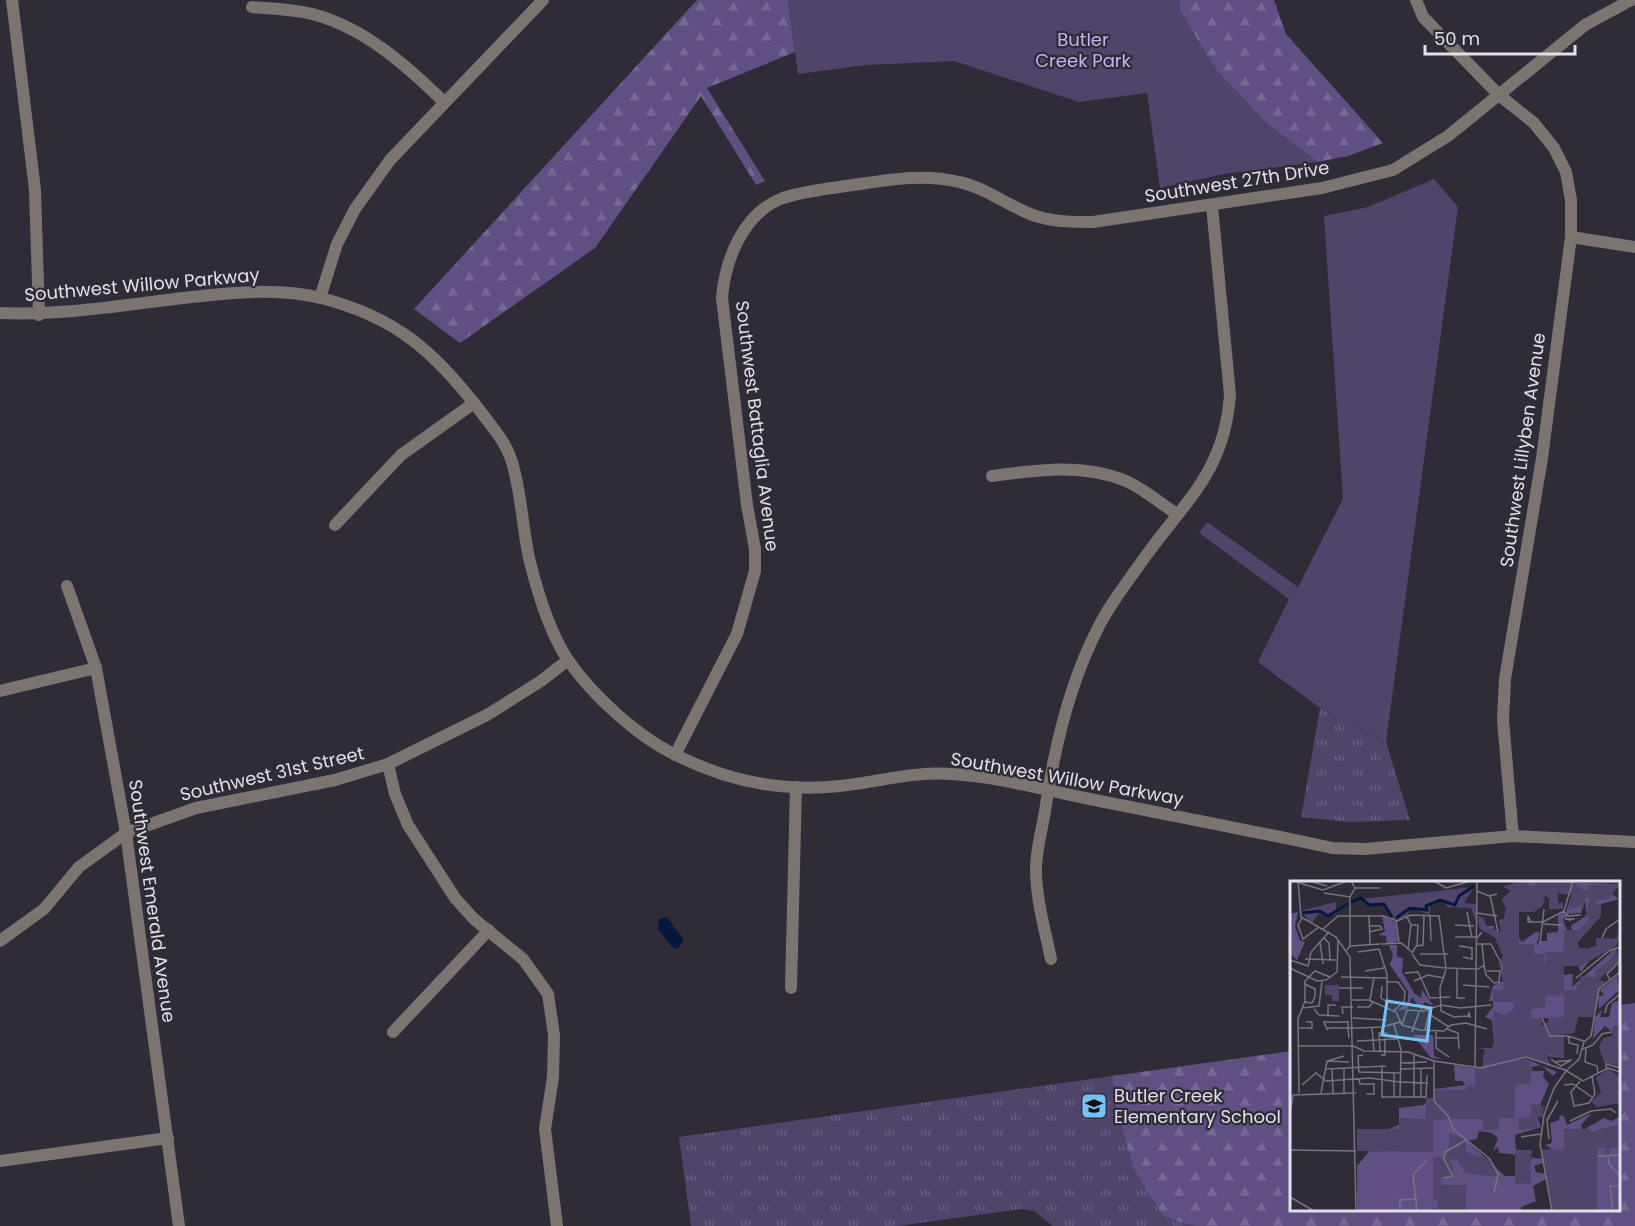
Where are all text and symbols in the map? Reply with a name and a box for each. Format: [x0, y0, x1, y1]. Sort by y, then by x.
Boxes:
scale bar [1425, 18, 1575, 56]
text: 50 m [1434, 26, 1480, 51]
park label: Butler Creek Park [1035, 27, 1132, 73]
street label: Southwest 27th Drive [1143, 155, 1331, 208]
street label: Southwest Willow Parkway [23, 262, 261, 307]
street label: Southwest Battaglia Avenue [730, 299, 785, 553]
street label: Southwest Lillyben Avenue [1494, 331, 1551, 569]
street label: Southwest 31st Street [177, 740, 366, 807]
street label: Southwest Willow Parkway [949, 746, 1185, 811]
street label: Southwest Emerald Avenue [123, 778, 182, 1024]
inset map [1290, 881, 1620, 1211]
place label: Butler Creek Elementary School [1114, 1083, 1281, 1129]
school or university icon: Butler Creek Elementary School [1079, 1091, 1109, 1121]

